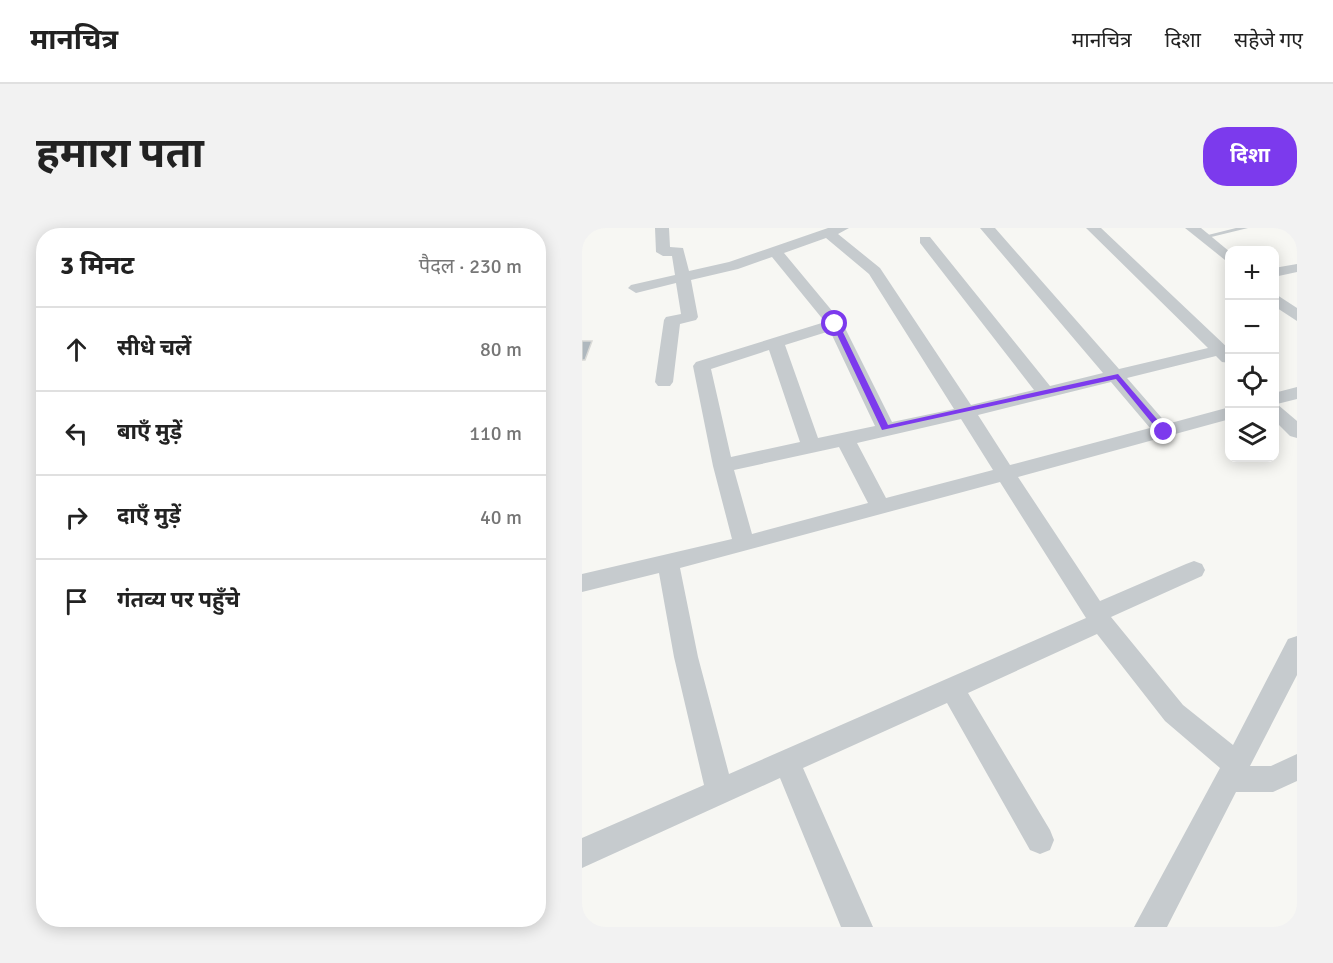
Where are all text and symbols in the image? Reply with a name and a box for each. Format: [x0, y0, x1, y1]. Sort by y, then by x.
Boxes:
text: मानचित्र [30, 23, 118, 57]
text: मानचित्र [1072, 27, 1132, 53]
text: दिशा [1165, 27, 1201, 53]
text: सहेजे गए [1234, 27, 1303, 53]
button: दिशा [1203, 127, 1297, 186]
text: हमारा पता [36, 128, 204, 179]
map controls [1225, 246, 1279, 462]
button: + [1225, 246, 1279, 300]
text: 3 मिनट [60, 250, 134, 282]
text: पैदल · 230 m [419, 254, 522, 279]
button: − [1225, 300, 1279, 354]
route start [821, 310, 847, 336]
icon: ahead [60, 333, 93, 366]
text: सीधे चलें [117, 334, 191, 361]
text: 80 m [480, 337, 522, 362]
button: locate [1225, 354, 1279, 408]
button: layers [1225, 408, 1279, 462]
icon: left [60, 417, 93, 450]
text: बाएँ मुड़ें [117, 418, 182, 445]
route end [1150, 418, 1176, 444]
text: 110 m [469, 421, 522, 446]
icon: right [60, 501, 93, 534]
text: दाएँ मुड़ें [117, 502, 181, 529]
text: 40 m [480, 505, 522, 530]
icon: arrive [60, 585, 93, 618]
text: गंतव्य पर पहुँचे [117, 586, 240, 613]

